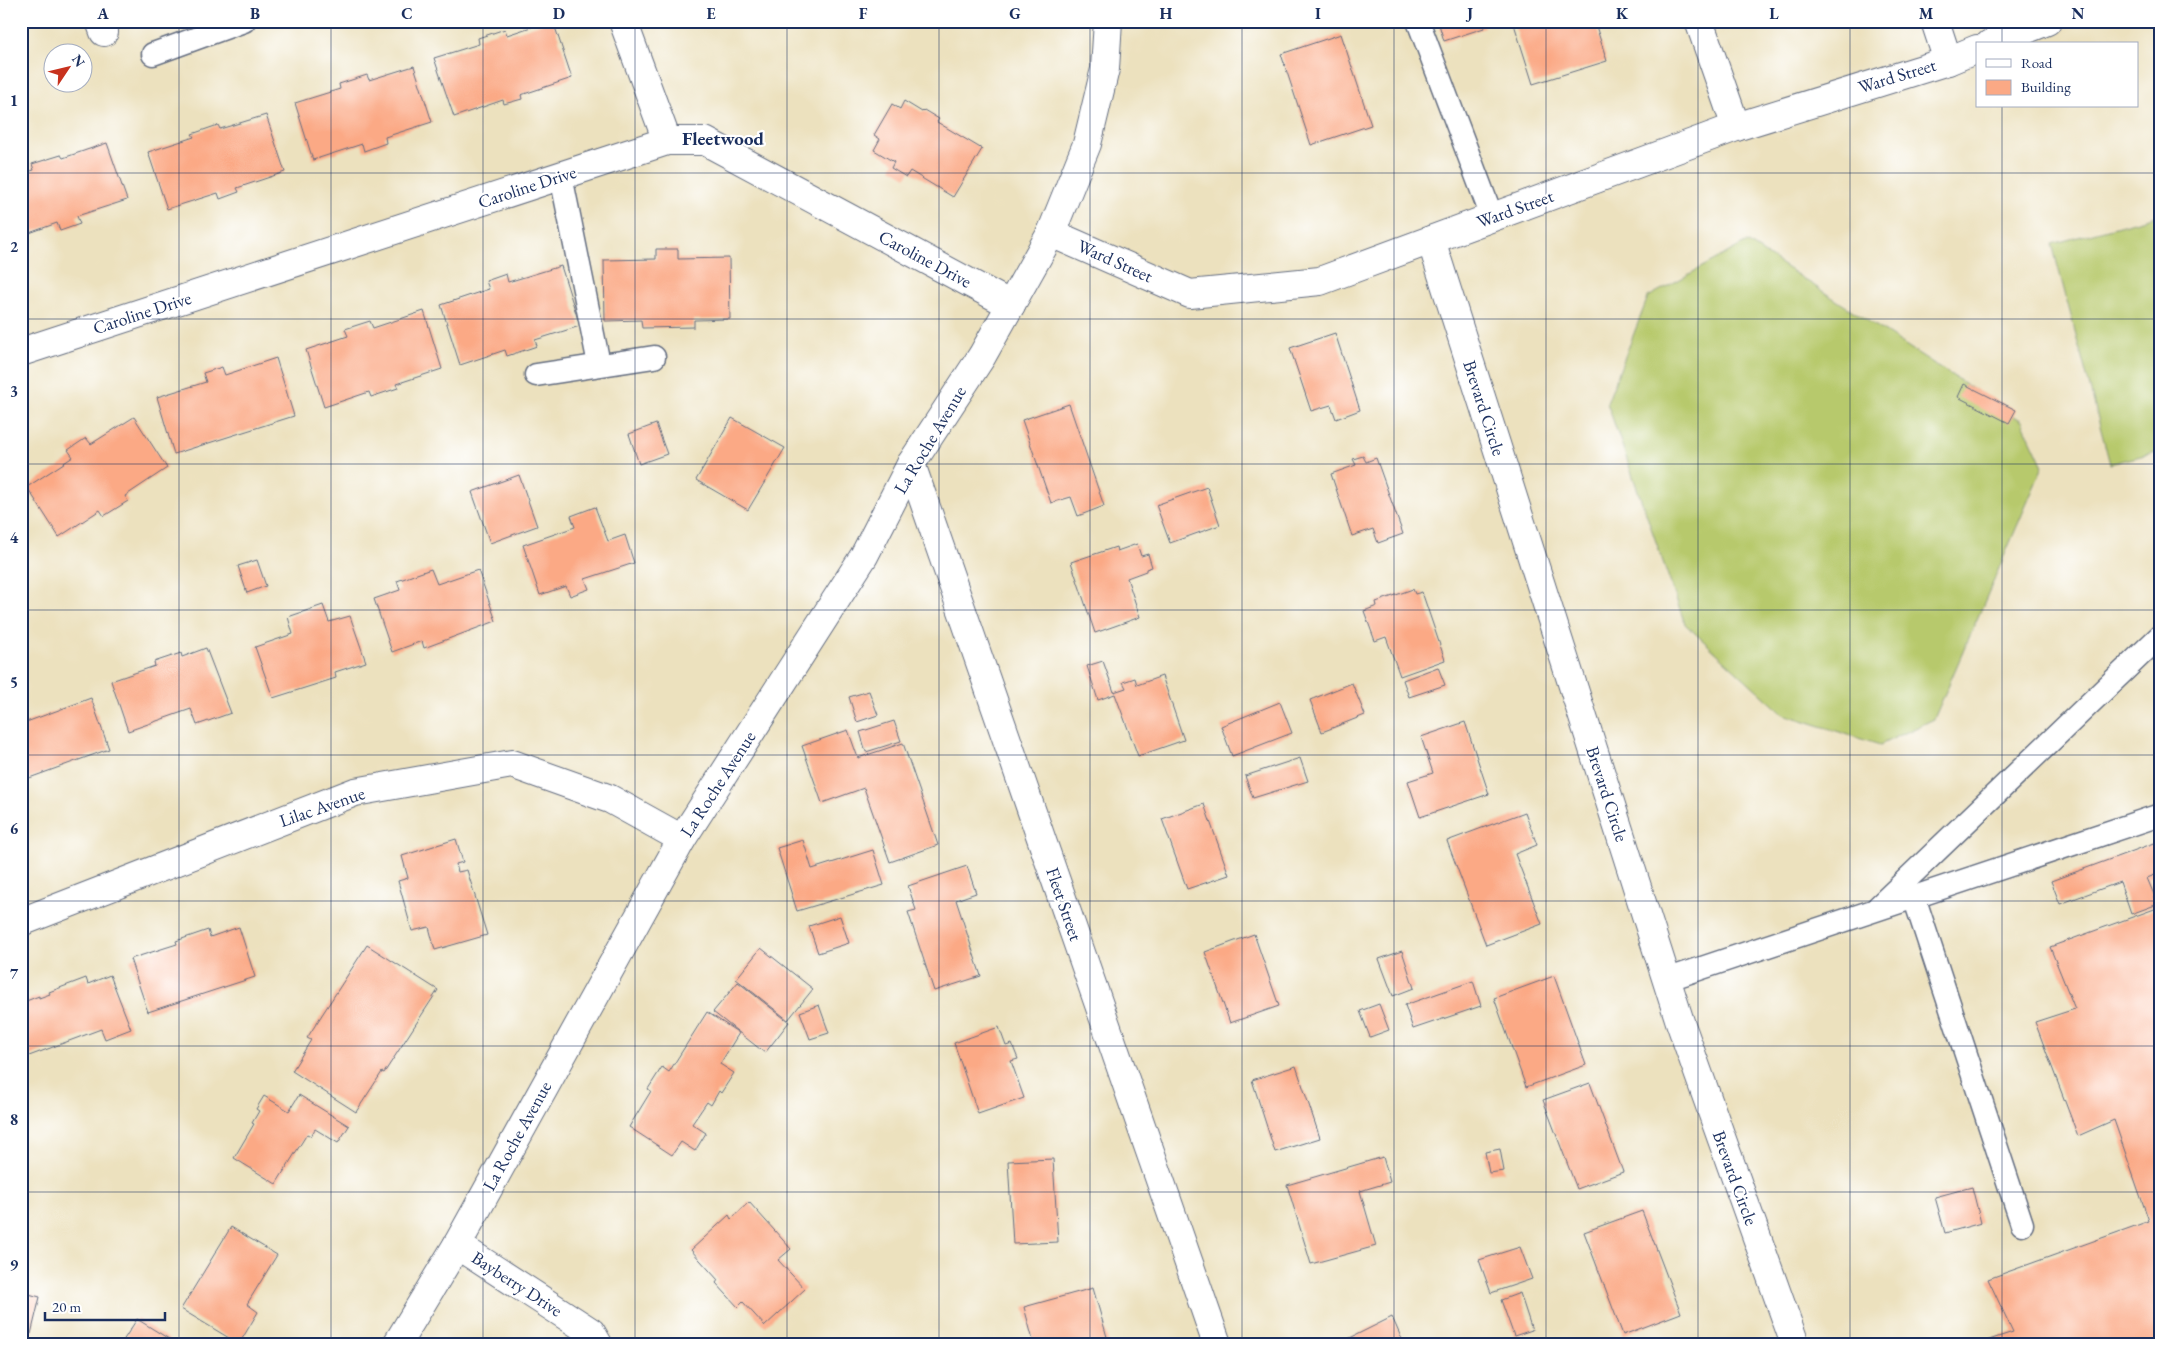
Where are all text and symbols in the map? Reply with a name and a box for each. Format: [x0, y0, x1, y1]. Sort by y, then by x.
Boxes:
text: A [96, 3, 109, 24]
text: B [250, 3, 260, 24]
text: C [401, 3, 413, 24]
text: D [553, 3, 565, 24]
text: E [706, 3, 716, 24]
text: F [859, 3, 868, 24]
text: G [1009, 3, 1021, 24]
text: H [1160, 3, 1173, 24]
text: I [1315, 3, 1321, 24]
text: J [1465, 3, 1473, 24]
text: K [1616, 3, 1629, 24]
text: L [1769, 3, 1779, 24]
text: M [1919, 3, 1934, 24]
text: N [2072, 3, 2085, 24]
north arrow [42, 42, 92, 92]
legend [1976, 42, 2138, 108]
text: N [68, 51, 90, 71]
street label: Ward Street [1855, 53, 1939, 98]
text: Road [2021, 53, 2053, 72]
text: Building [2021, 77, 2071, 96]
text: 1 [10, 90, 18, 111]
district label: Fleetwood [682, 126, 764, 151]
street label: Caroline Drive [475, 160, 579, 213]
street label: Ward Street [1473, 184, 1557, 233]
street label: Caroline Drive [875, 224, 976, 293]
street label: Ward Street [1074, 234, 1157, 287]
text: 2 [10, 236, 19, 257]
street label: Caroline Drive [90, 286, 194, 339]
street label: Brevard Circle [1458, 357, 1511, 458]
text: 3 [10, 381, 18, 402]
street label: La Roche Avenue [888, 382, 971, 498]
text: 4 [10, 527, 19, 548]
text: 5 [10, 672, 18, 693]
street label: La Roche Avenue [675, 726, 760, 841]
street label: Brevard Circle [1581, 743, 1634, 844]
street label: Lilac Avenue [276, 781, 368, 832]
text: 6 [10, 818, 19, 839]
street label: Fleet Street [1041, 864, 1088, 944]
text: 7 [10, 963, 19, 984]
street label: La Roche Avenue [477, 1077, 556, 1195]
text: 8 [10, 1109, 18, 1130]
street label: Brevard Circle [1708, 1127, 1763, 1228]
street label: Bayberry Drive [468, 1246, 567, 1321]
text: 9 [10, 1254, 19, 1275]
scale bar [45, 1290, 165, 1322]
text: 20 m [52, 1297, 81, 1316]

